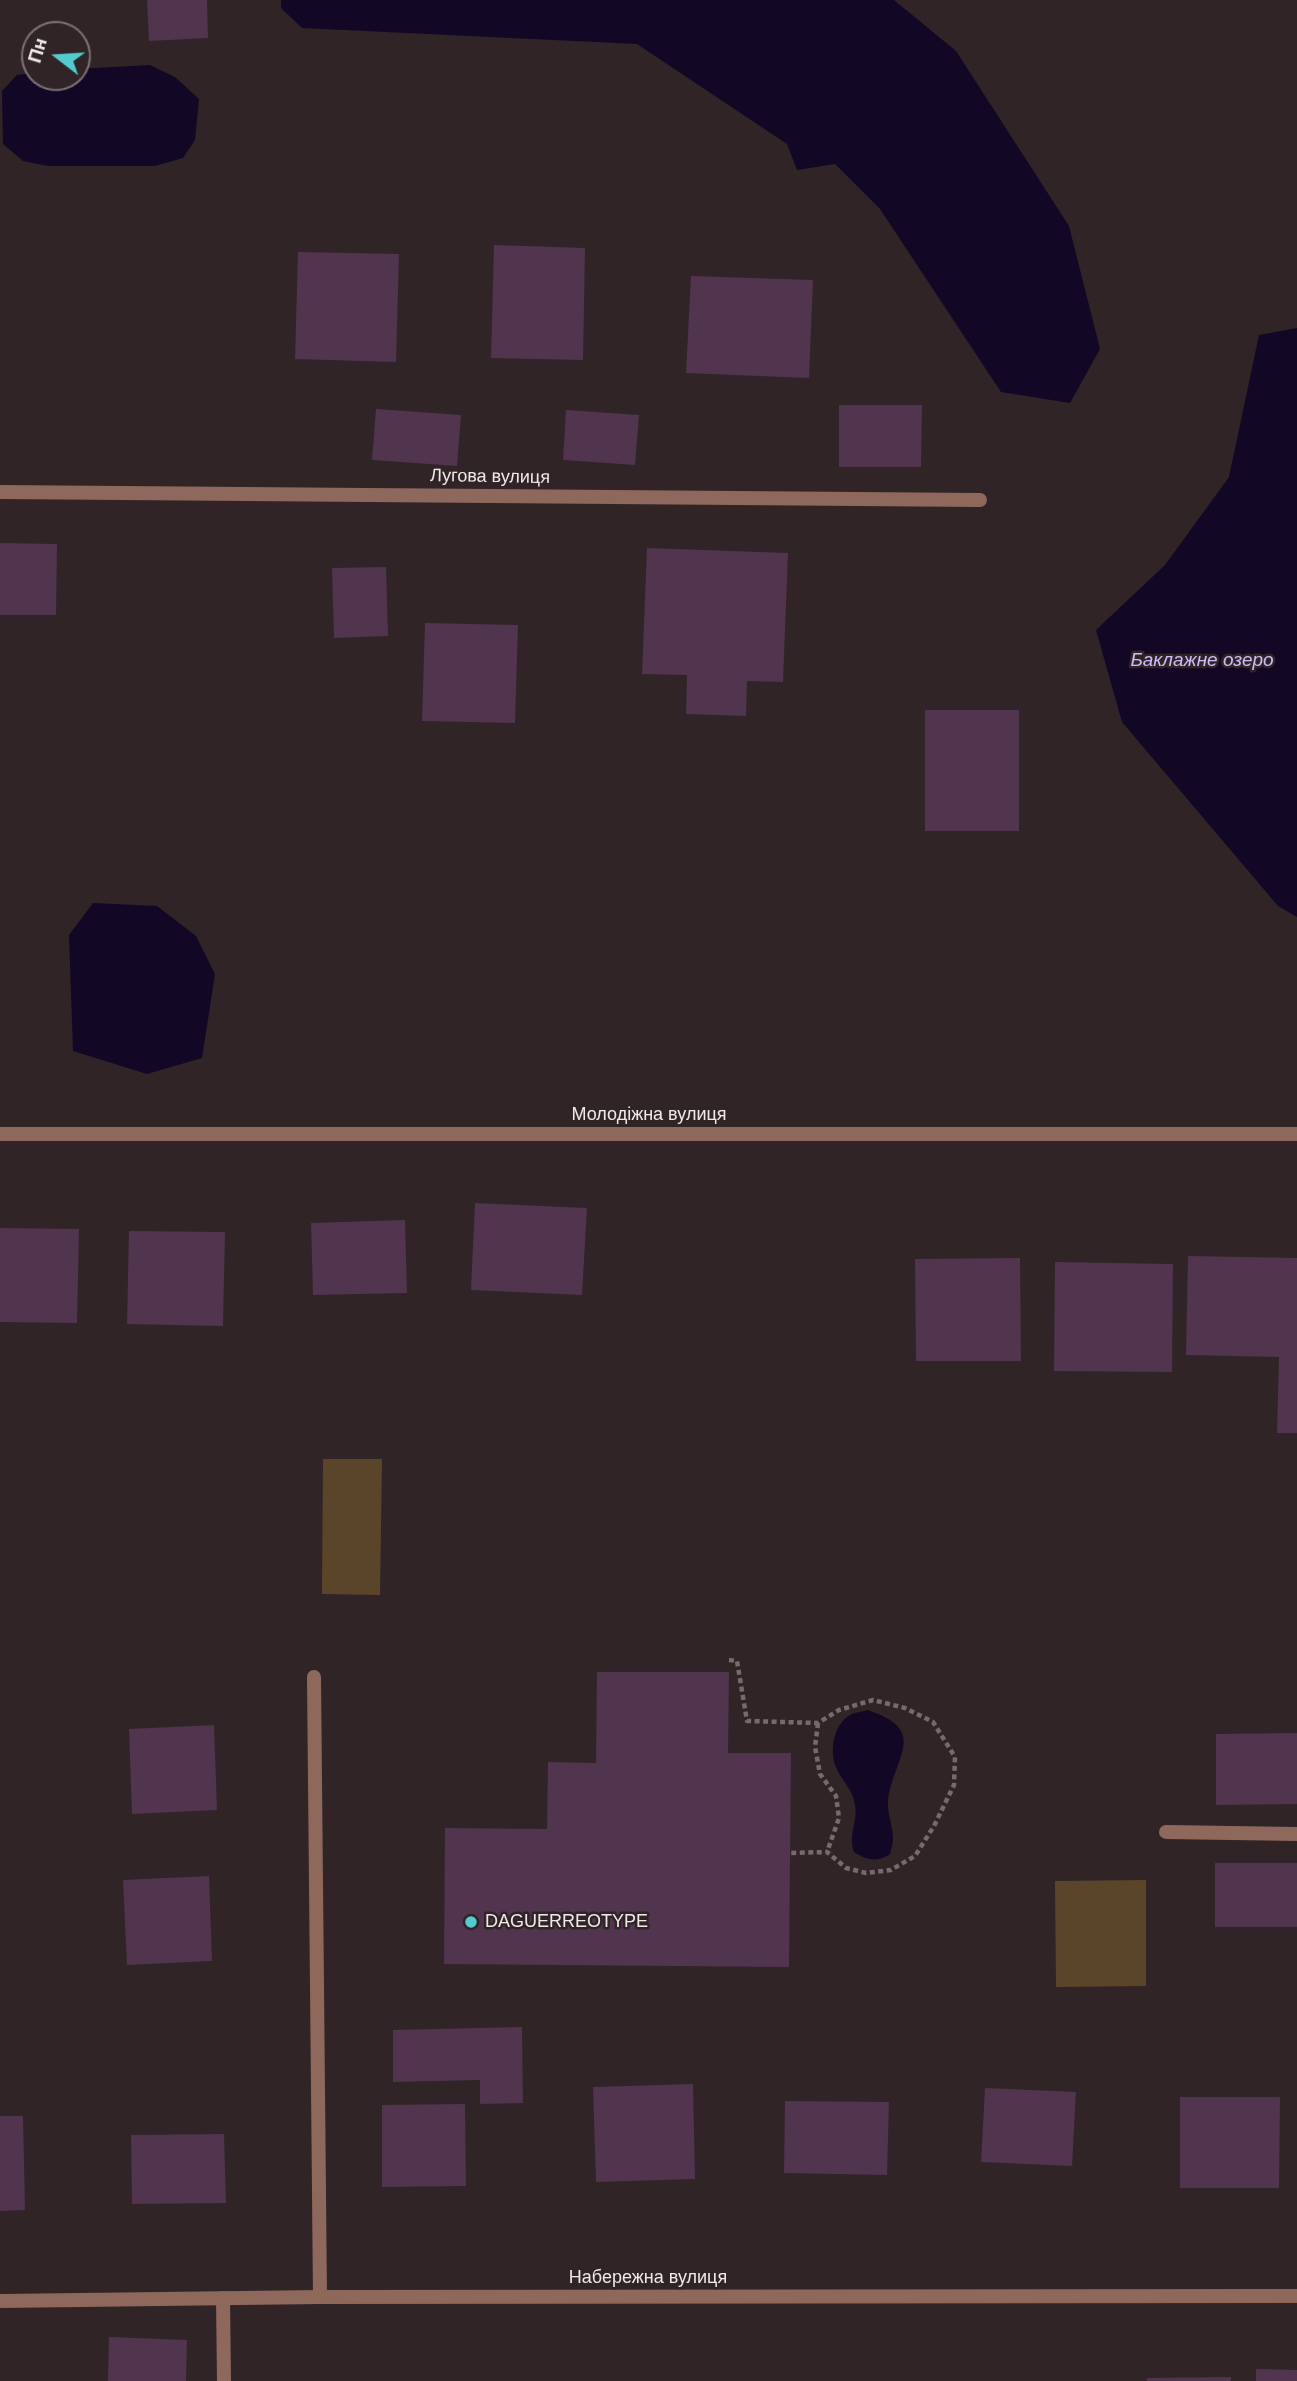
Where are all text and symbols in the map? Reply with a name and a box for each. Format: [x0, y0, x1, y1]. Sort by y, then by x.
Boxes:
north arrow [21, 21, 91, 91]
text: Пн [24, 35, 51, 65]
street label: Лугова вулиця [430, 465, 550, 489]
water label: Баклажне озеро [1130, 650, 1274, 672]
street label: Молодіжна вулиця [571, 1104, 727, 1126]
place label: DAGUERREOTYPE [485, 1911, 648, 1933]
marker: DAGUERREOTYPE [463, 1914, 479, 1930]
street label: Набережна вулиця [569, 2267, 727, 2289]

